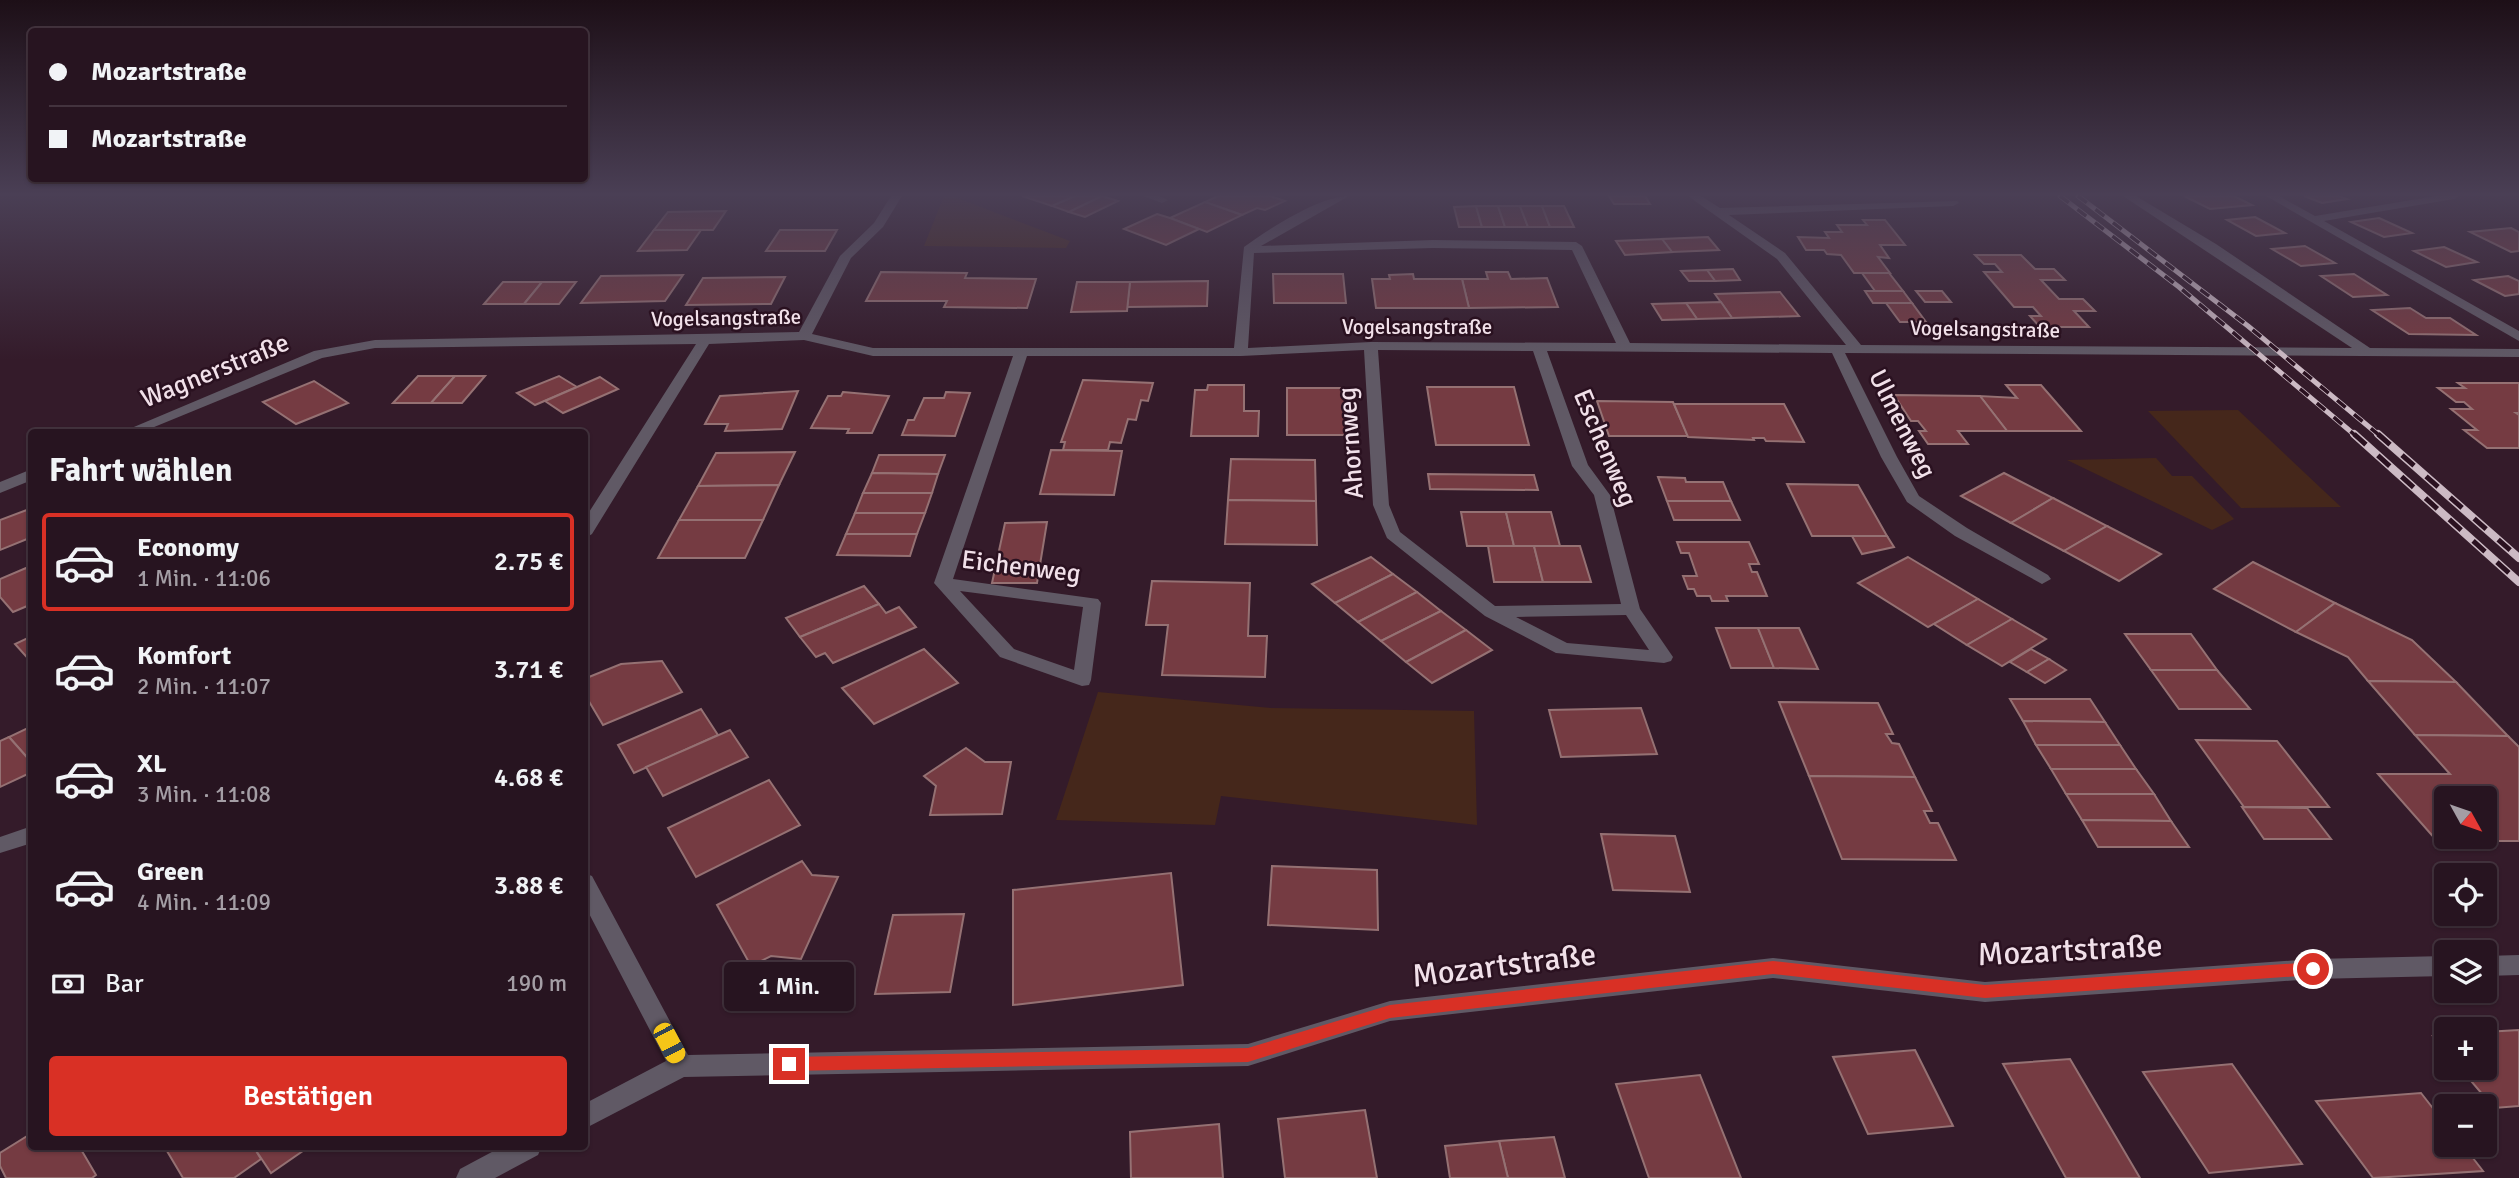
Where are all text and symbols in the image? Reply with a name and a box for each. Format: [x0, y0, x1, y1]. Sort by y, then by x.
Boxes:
text: Mozartstraße [91, 56, 247, 88]
text: Mozartstraße [91, 123, 247, 155]
street label: Vogelsangstraße [651, 304, 801, 332]
street label: Vogelsangstraße [1342, 314, 1492, 340]
street label: Vogelsangstraße [1910, 315, 2060, 343]
street label: Wagnerstraße [136, 327, 294, 415]
street label: Ulmenweg [1861, 364, 1943, 484]
street label: Eschenweg [1566, 384, 1644, 512]
street label: Ahornweg [1331, 386, 1371, 500]
text: Fahrt wählen [49, 451, 233, 490]
icon: car [53, 531, 116, 594]
text: Economy [137, 532, 239, 564]
street label: Eichenweg [959, 544, 1083, 590]
text: 2.75 € [494, 546, 563, 578]
text: 1 Min. · 11:06 [137, 564, 271, 593]
icon: car [53, 639, 116, 702]
text: Komfort [137, 640, 231, 672]
text: 3.71 € [494, 654, 563, 686]
text: 2 Min. · 11:07 [137, 672, 271, 701]
icon: car [53, 747, 116, 810]
text: XL [137, 748, 167, 780]
text: 4.68 € [494, 762, 563, 794]
text: 3 Min. · 11:08 [137, 780, 271, 809]
north arrow [2434, 786, 2497, 849]
map controls [2434, 786, 2497, 1157]
icon: car [53, 855, 116, 918]
text: Green [137, 856, 204, 888]
button: locate [2434, 863, 2497, 926]
text: 3.88 € [494, 870, 563, 902]
text: 4 Min. · 11:09 [137, 888, 271, 917]
street label: Mozartstraße [1977, 926, 2163, 974]
street label: Mozartstraße [1410, 934, 1598, 996]
button: layers [2434, 940, 2497, 1003]
route start [2297, 953, 2329, 985]
callout: 1 Min. [724, 962, 854, 1012]
icon: cash [49, 965, 87, 1003]
text: Bar [105, 968, 143, 1000]
text: 190 m [506, 969, 567, 998]
text: 1 Min. [758, 972, 820, 1001]
button: + [2434, 1017, 2497, 1080]
car [650, 1020, 689, 1066]
route end [773, 1048, 805, 1080]
button: Bestätigen [49, 1056, 567, 1136]
button: − [2434, 1094, 2497, 1157]

